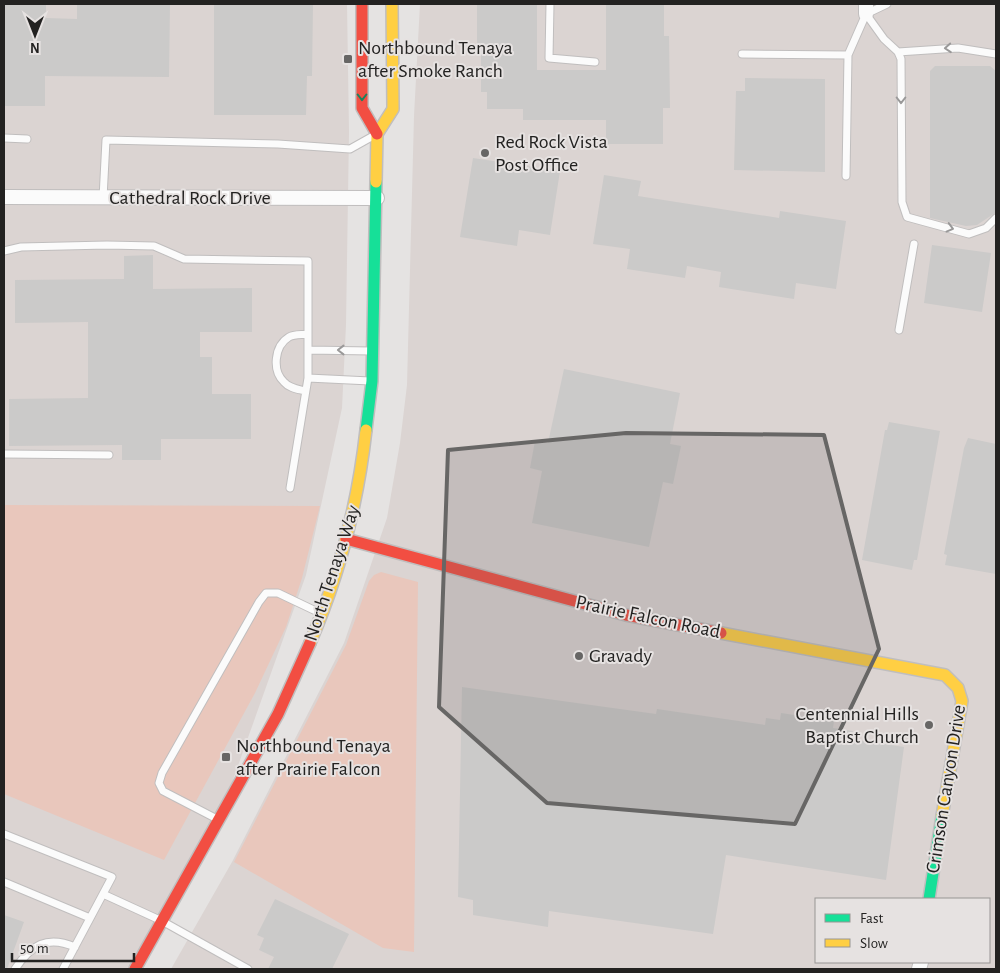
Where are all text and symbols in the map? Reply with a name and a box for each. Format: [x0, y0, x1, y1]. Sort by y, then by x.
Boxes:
north arrow [10, 10, 60, 60]
place label: Northbound Tenaya after Smoke Ranch [358, 38, 513, 81]
text: N [30, 40, 40, 54]
one-way arrow [944, 43, 952, 54]
marker: Northbound Tenaya after Smoke Ranch [342, 53, 354, 65]
one-way arrow [357, 93, 367, 101]
one-way arrow [896, 96, 906, 104]
place label: Red Rock Vista Post Office [495, 132, 608, 175]
marker: Red Rock Vista Post Office [479, 147, 491, 159]
street label: Cathedral Rock Drive [109, 188, 271, 208]
one-way arrow [945, 223, 953, 233]
one-way arrow [337, 345, 345, 356]
street label: North Tenaya Way [301, 502, 364, 643]
street label: Prairie Falcon Road [574, 592, 722, 642]
place label: Gravady [589, 646, 653, 666]
marker: Gravady [573, 650, 585, 662]
street label: Crimson Canyon Drive [923, 703, 969, 875]
place label: Centennial Hills Baptist Church [796, 704, 919, 747]
marker: Centennial Hills Baptist Church [923, 719, 935, 731]
place label: Northbound Tenaya after Prairie Falcon [236, 736, 391, 779]
marker: Northbound Tenaya after Prairie Falcon [220, 751, 232, 763]
legend [815, 898, 990, 963]
text: Fast [860, 911, 884, 926]
scale bar [12, 930, 135, 962]
text: Slow [860, 936, 888, 951]
text: 50 m [20, 941, 49, 956]

